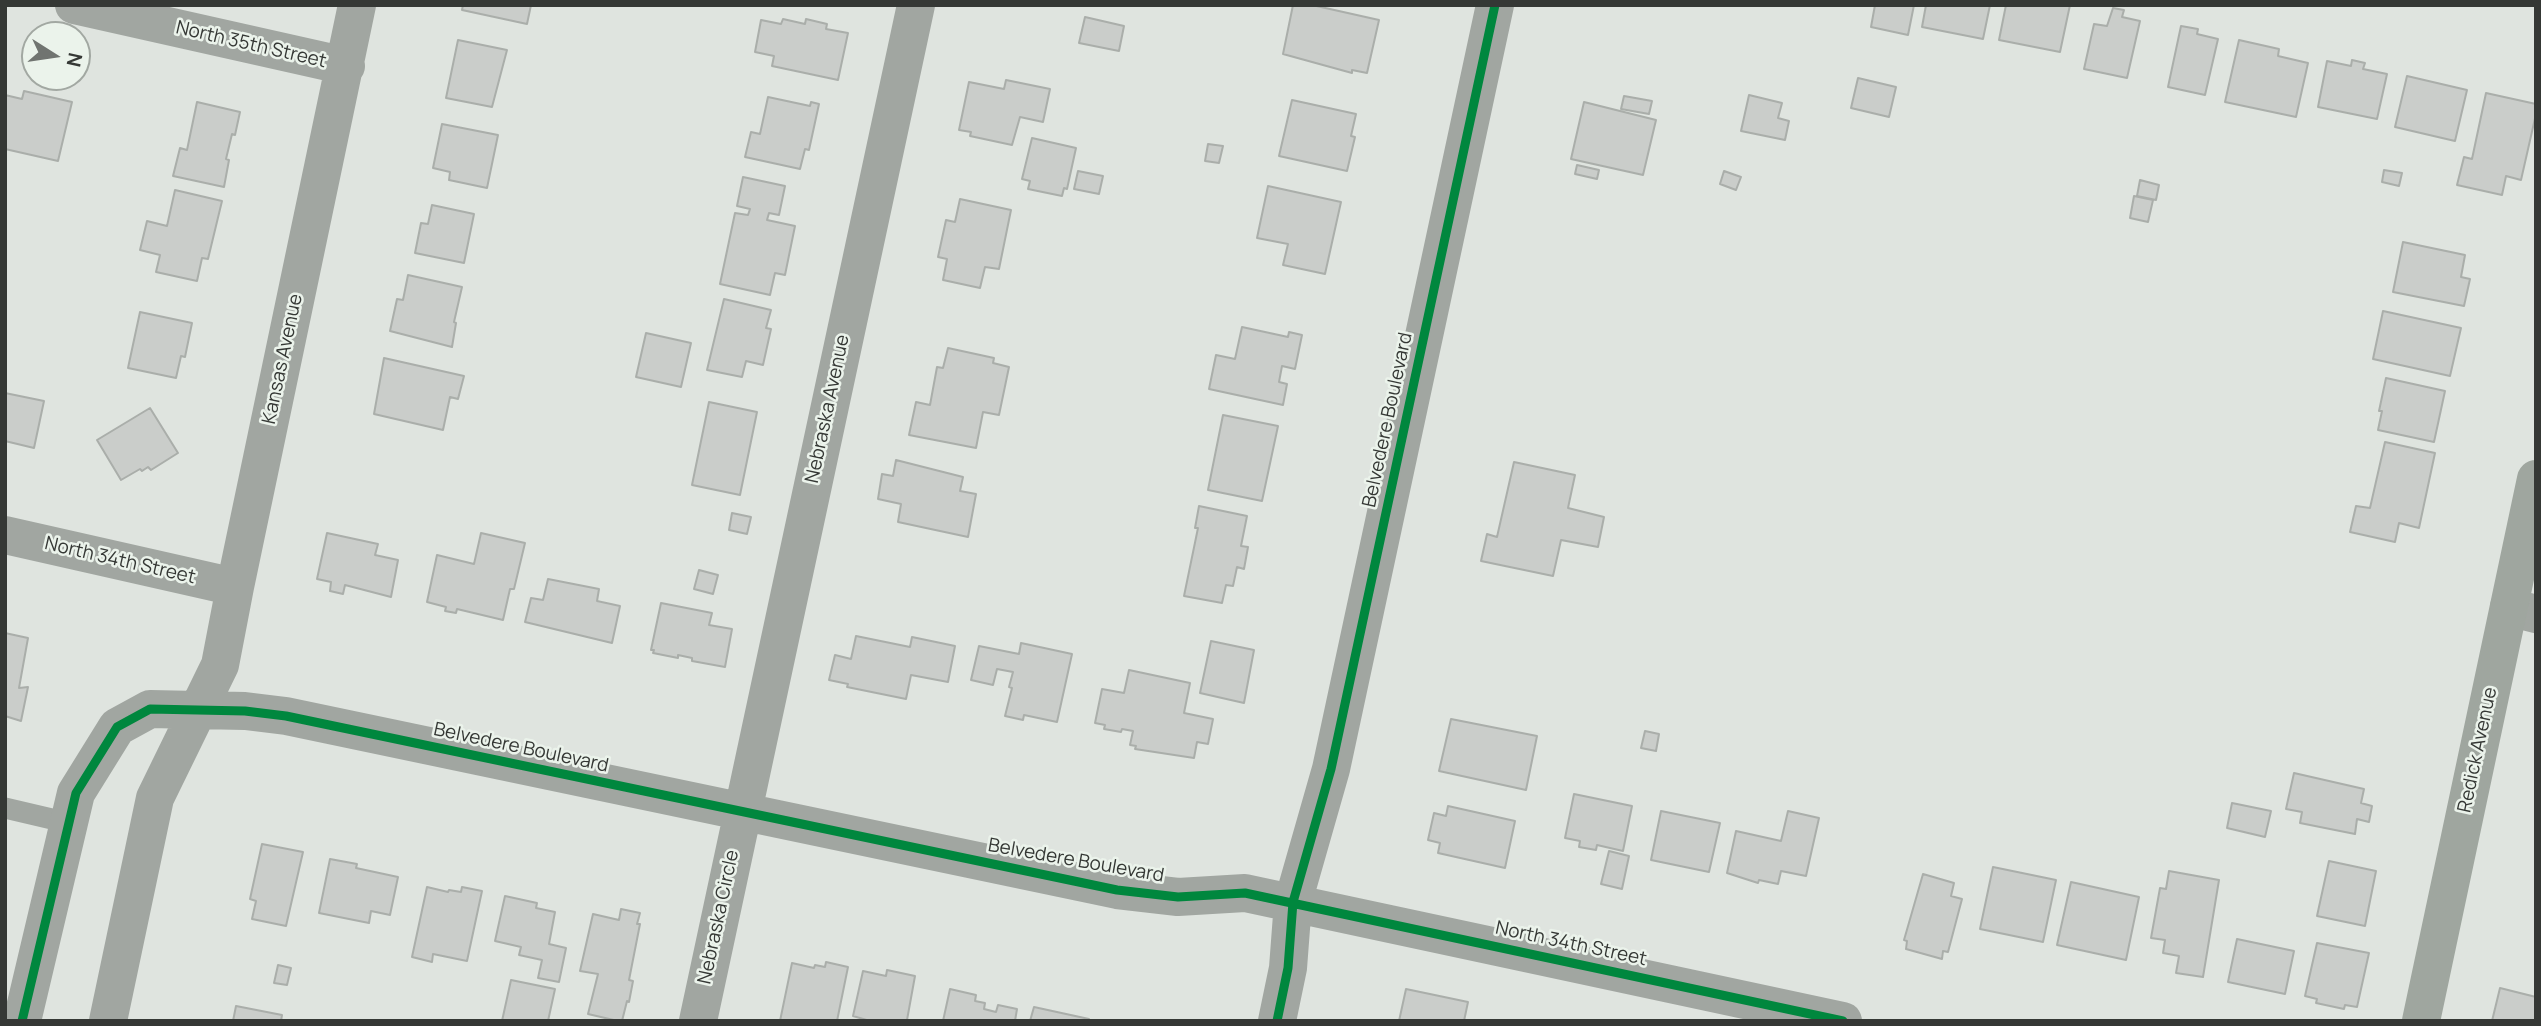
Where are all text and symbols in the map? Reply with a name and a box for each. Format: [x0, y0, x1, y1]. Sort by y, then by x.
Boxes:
street label: North 35th Street [174, 17, 328, 73]
north arrow [21, 21, 91, 91]
text: N [60, 51, 89, 69]
street label: Kansas Avenue [258, 292, 308, 426]
street label: Belvedere Boulevard [1358, 330, 1418, 510]
street label: Nebraska Avenue [801, 333, 855, 485]
street label: North 34th Street [42, 533, 198, 589]
street label: Redick Avenue [2454, 685, 2502, 815]
street label: Belvedere Boulevard [431, 718, 611, 778]
street label: Belvedere Boulevard [986, 834, 1166, 888]
street label: Nebraska Circle [694, 848, 744, 986]
street label: North 34th Street [1493, 917, 1649, 971]

